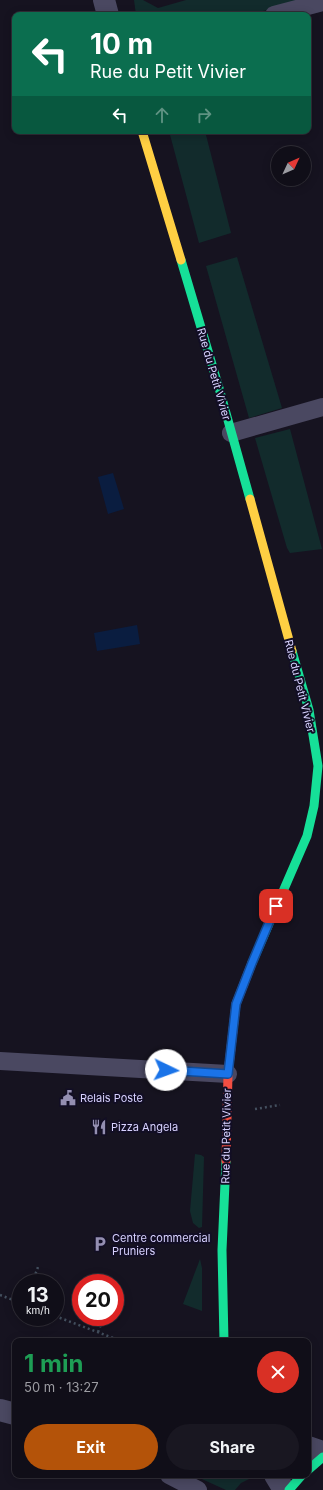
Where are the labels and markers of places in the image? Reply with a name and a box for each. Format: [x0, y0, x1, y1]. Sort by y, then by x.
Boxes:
pin [259, 889, 293, 923]
public building icon: Relais Poste [59, 1089, 77, 1107]
place label: Relais Poste [80, 1091, 143, 1105]
restaurant icon: Pizza Angela [90, 1118, 108, 1136]
place label: Pizza Angela [111, 1120, 178, 1134]
place label: Centre commercial Pruniers [112, 1231, 210, 1258]
parking icon: Centre commercial Pruniers [91, 1235, 109, 1253]

